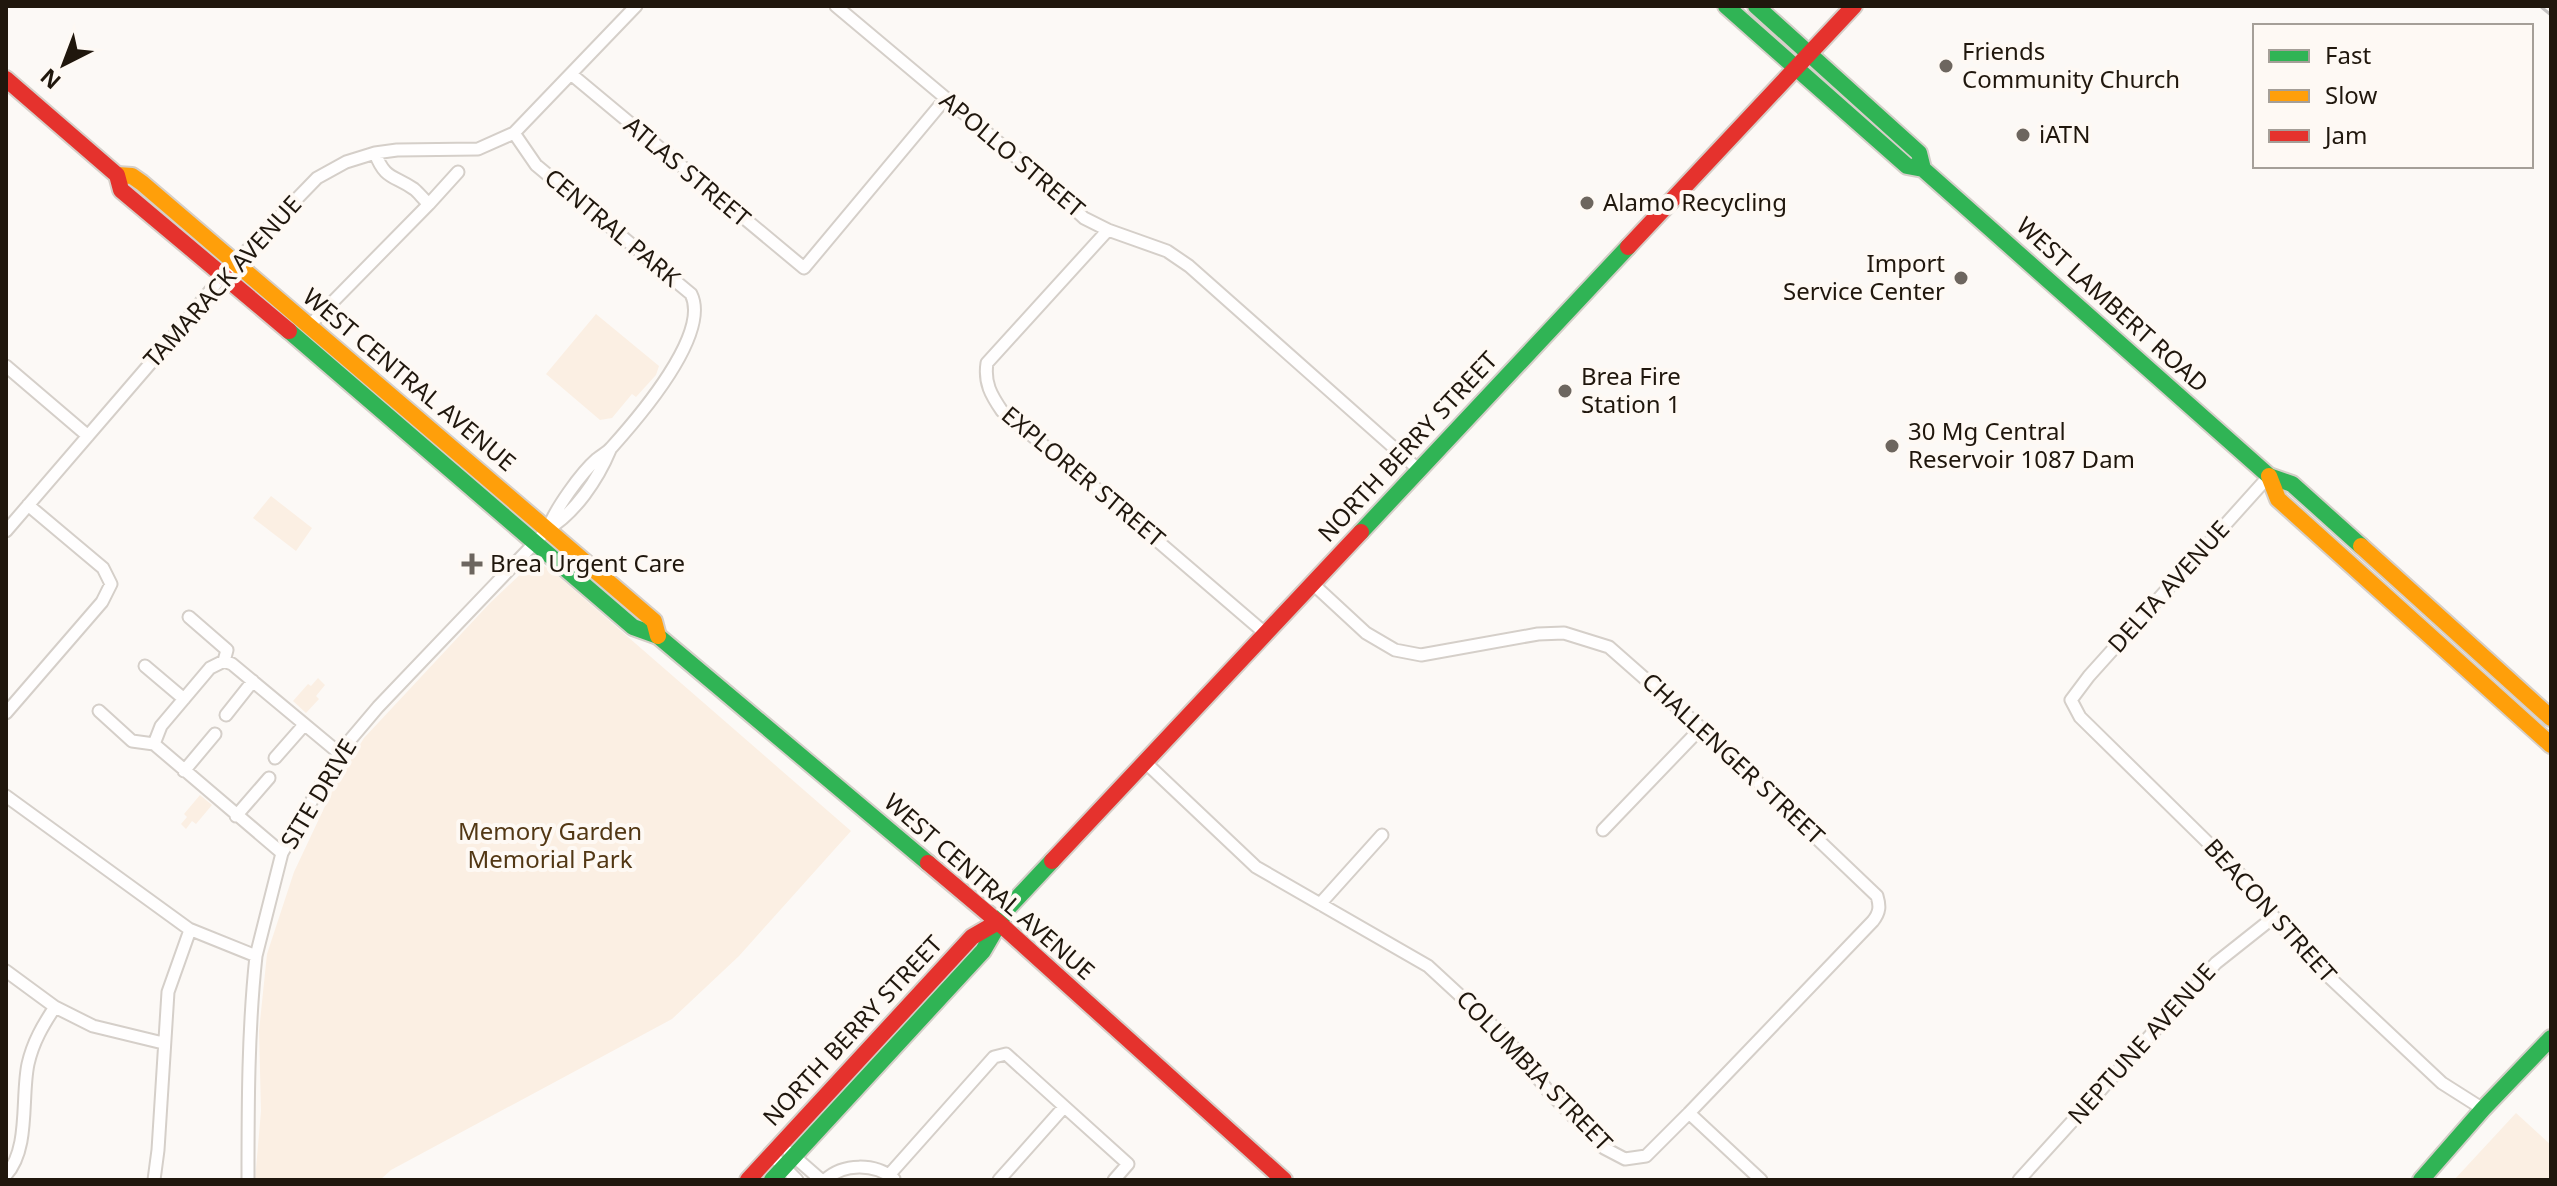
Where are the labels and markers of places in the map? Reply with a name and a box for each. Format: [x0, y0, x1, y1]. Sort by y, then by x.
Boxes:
place label: Friends Community Church [1962, 34, 2180, 95]
marker: Friends Community Church [1937, 57, 1955, 75]
place label: iATN [2039, 117, 2090, 150]
marker: iATN [2014, 126, 2032, 144]
place label: Alamo Recycling [1603, 185, 1787, 218]
marker: Alamo Recycling [1578, 194, 1596, 212]
place label: Import Service Center [1783, 246, 1945, 307]
marker: Import Service Center [1952, 269, 1970, 287]
place label: Brea Fire Station 1 [1581, 359, 1681, 420]
marker: Brea Fire Station 1 [1556, 382, 1574, 400]
place label: 30 Mg Central Reservoir 1087 Dam [1908, 414, 2135, 475]
marker: 30 Mg Central Reservoir 1087 Dam [1883, 437, 1901, 455]
place label: Brea Urgent Care [490, 546, 685, 579]
marker: Brea Urgent Care [461, 553, 483, 575]

